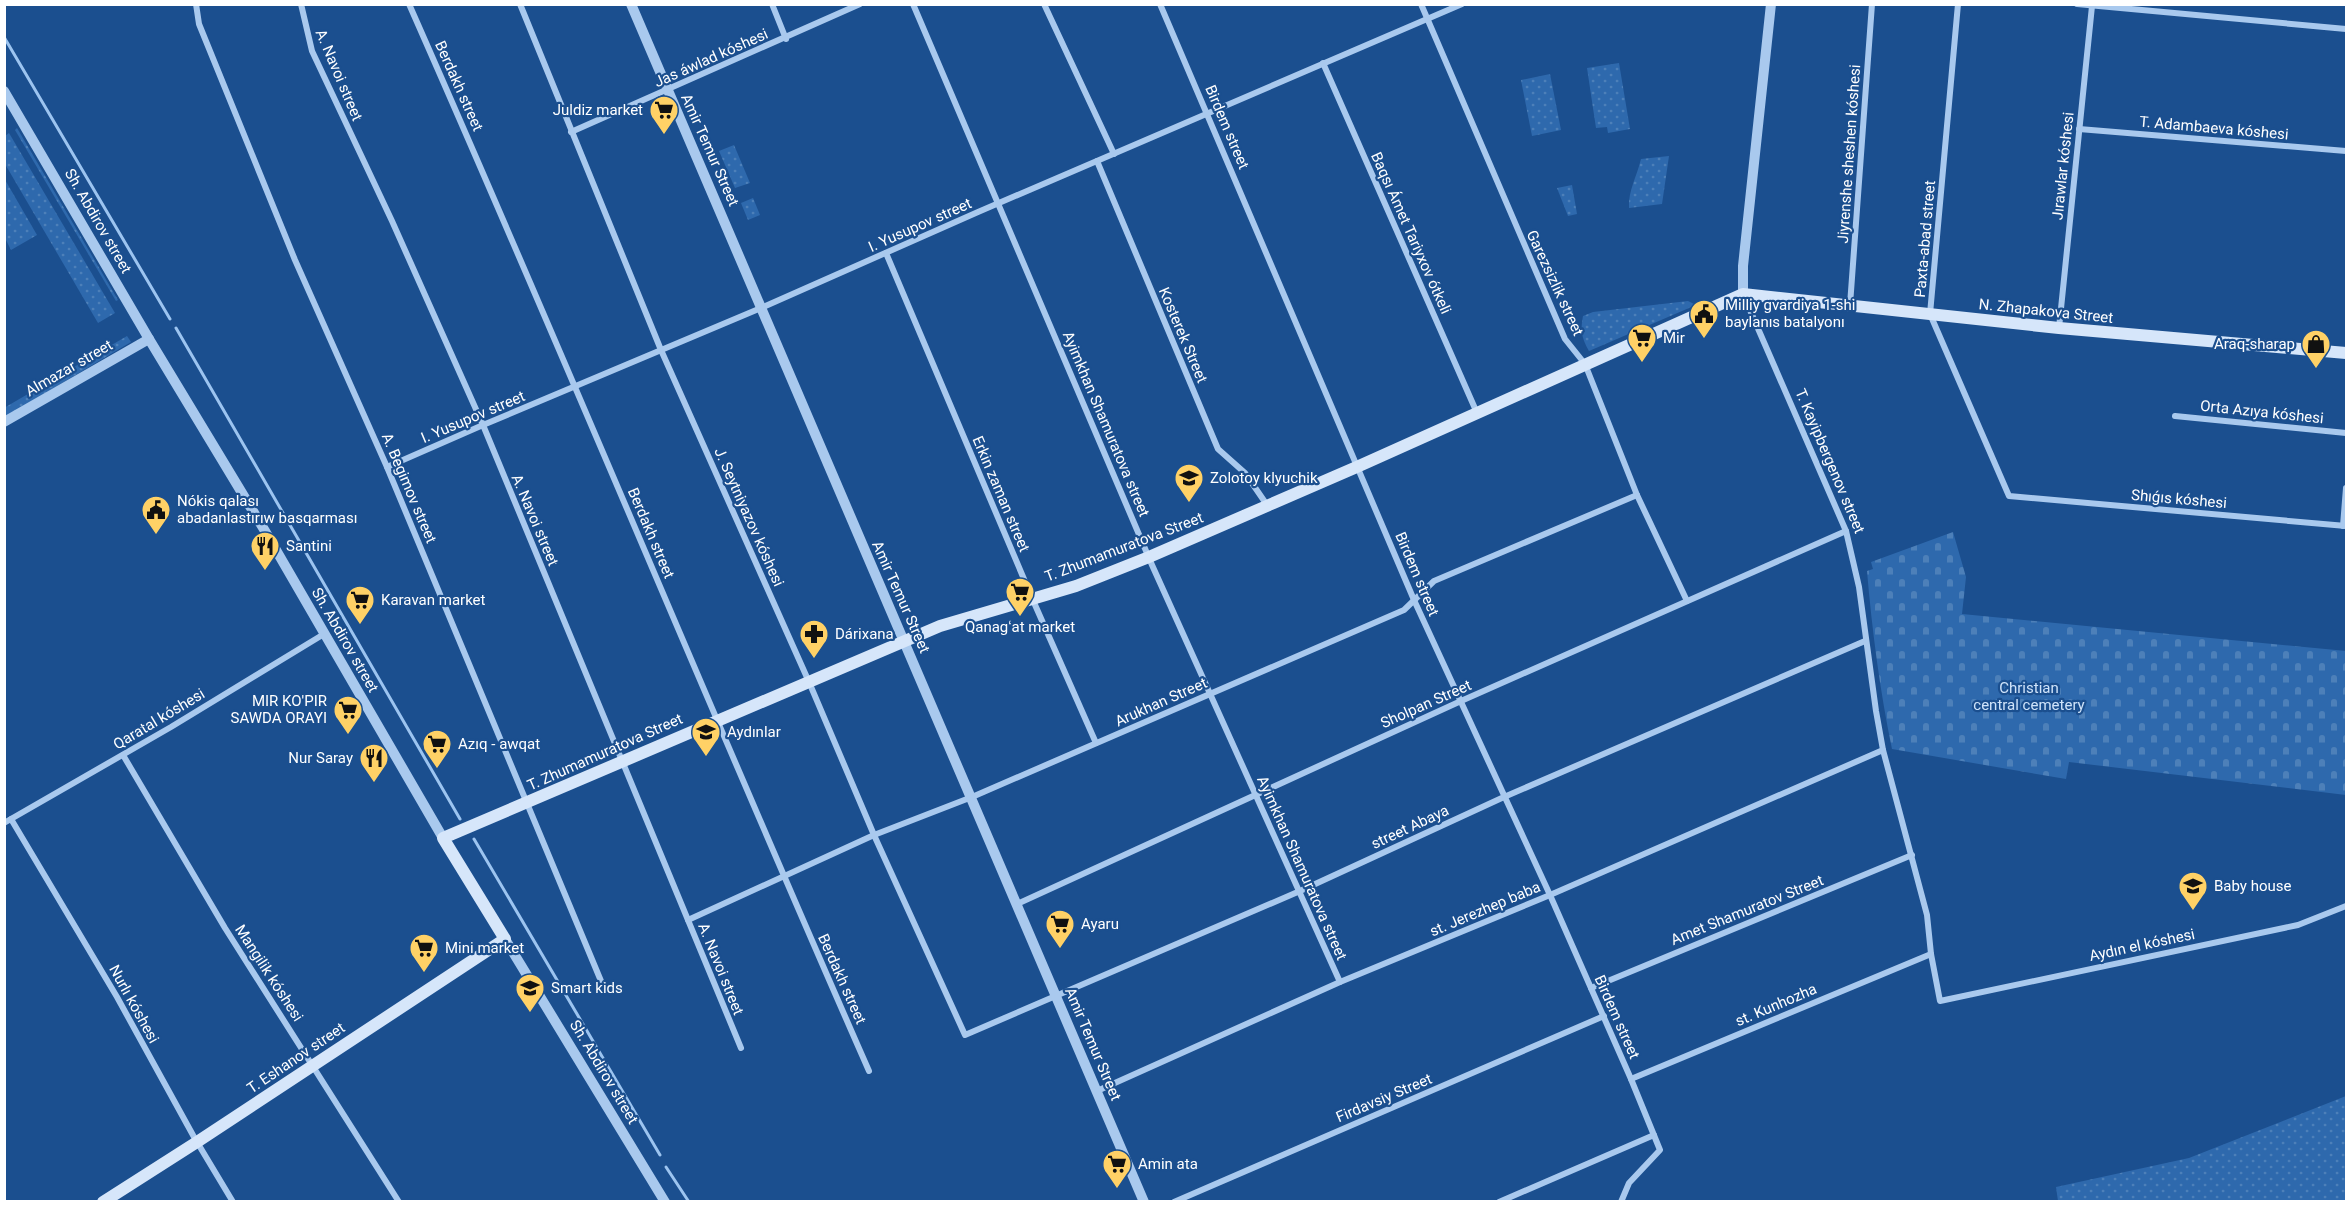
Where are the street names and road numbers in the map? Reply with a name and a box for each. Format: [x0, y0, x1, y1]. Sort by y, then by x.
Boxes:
street label: Jas áwlad kóshesi [651, 25, 771, 91]
street label: A. Navoi street [312, 27, 366, 124]
street label: Berdakh street [431, 38, 487, 134]
street label: Jiyrenshe sheshen kóshesi [1834, 64, 1864, 244]
street label: Birdem street [1201, 82, 1253, 172]
street label: Amir Temur Street [677, 91, 743, 209]
street label: Jırawlar kóshesi [2048, 111, 2078, 221]
street label: T. Adambaeva kóshesi [2139, 113, 2289, 143]
street label: Baqsı Ámet Tariyxov ótkeli [1367, 149, 1455, 317]
street label: Sh. Abdirov street [61, 165, 135, 277]
street label: Paxta-abad street [1911, 180, 1939, 298]
street label: I. Yusupov street [866, 194, 974, 256]
street label: Garezsizlik street [1523, 227, 1587, 339]
street label: Kosterek Street [1155, 284, 1211, 386]
street label: N. Zhapakova Street [1978, 295, 2114, 327]
street label: Ayimkhan Shamuratova street [1059, 329, 1153, 520]
street label: Almazar street [22, 336, 116, 400]
street label: T. Kayipbergenov street [1791, 386, 1869, 536]
street label: I. Yusupov street [418, 387, 528, 447]
street label: Orta Azıya kóshesi [2199, 397, 2325, 427]
street label: A. Begimov street [378, 430, 440, 546]
street label: Erkin zaman street [968, 433, 1034, 555]
street label: J. Seytniyazov kóshesi [710, 445, 788, 589]
street label: A. Navoi street [508, 472, 562, 569]
street label: Berdakh street [624, 485, 678, 581]
street label: Shıǵıs kóshesi [2130, 486, 2228, 512]
street label: T. Zhumamuratova Street [1042, 508, 1206, 586]
street label: Birdem street [1391, 529, 1443, 619]
street label: Amir Temur Street [868, 538, 934, 656]
street label: Sh. Abdirov street [308, 584, 382, 696]
street label: Arukhan Street [1112, 674, 1210, 730]
street label: Sholpan Street [1378, 676, 1474, 732]
street label: Qaratal kóshesi [110, 685, 208, 753]
street label: T. Zhumamuratova Street [525, 710, 686, 794]
street label: Ayimkhan Shamuratova street [1253, 773, 1351, 963]
street label: street Abaya [1368, 801, 1452, 853]
street label: Amet Shamuratov Street [1668, 871, 1826, 949]
street label: st. Jerezhep baba [1427, 878, 1543, 940]
street label: A. Navoi street [694, 920, 748, 1018]
street label: Mangilik kóshesi [231, 921, 307, 1025]
street label: Aydın el kóshesi [2088, 925, 2196, 965]
street label: Berdakh street [814, 931, 870, 1027]
street label: Nurlı kóshesi [105, 962, 163, 1046]
street label: Birdem street [1591, 972, 1643, 1062]
street label: st. Kunhozha [1733, 980, 1819, 1030]
street label: Amir Temur Street [1061, 985, 1125, 1103]
street label: Sh. Abdirov street [566, 1017, 642, 1127]
street label: T. Eshanov street [244, 1019, 348, 1097]
street label: Firdavsiy Street [1333, 1070, 1435, 1126]

